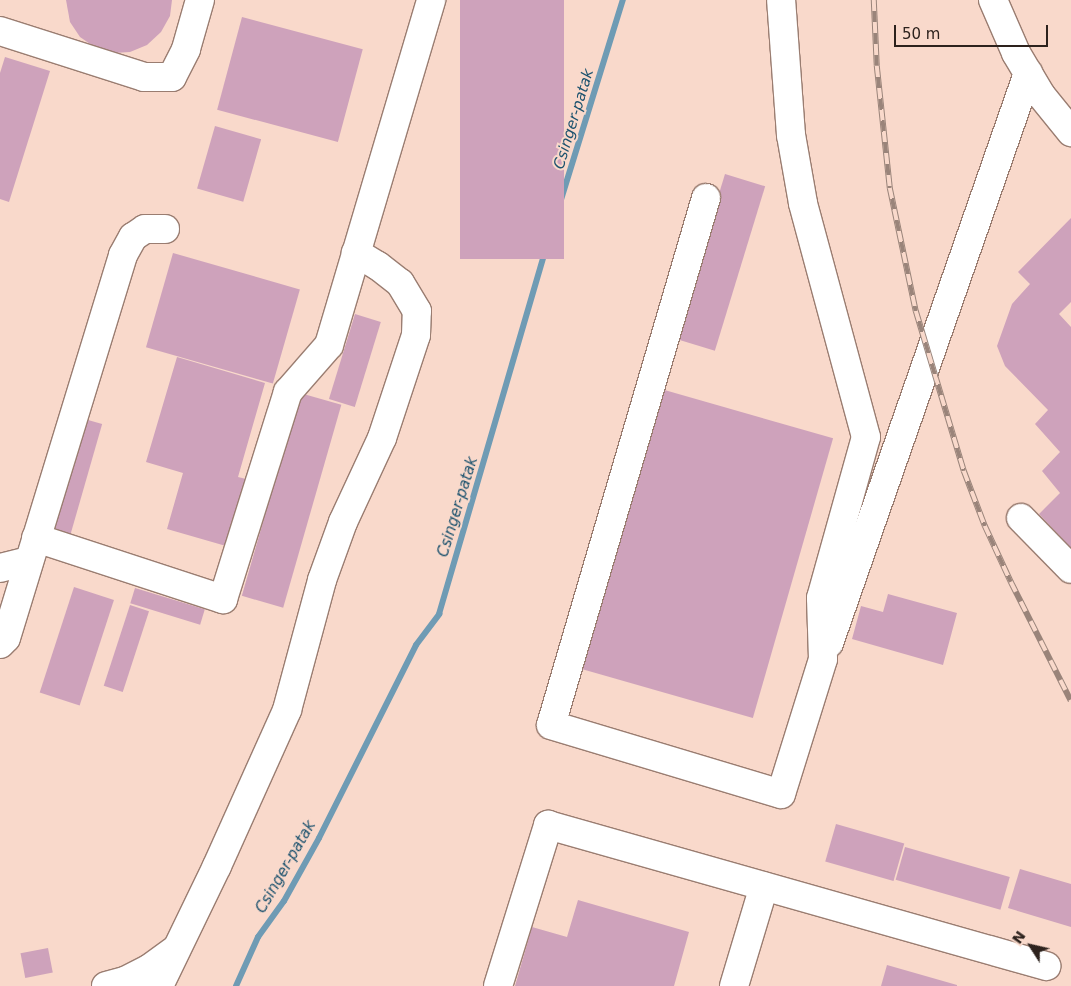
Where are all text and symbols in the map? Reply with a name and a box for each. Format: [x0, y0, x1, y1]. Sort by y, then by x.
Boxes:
scale bar [896, 15, 1050, 47]
text: 50 m [902, 25, 940, 43]
water label: Csinger-patak [550, 67, 598, 171]
water label: Csinger-patak [434, 455, 482, 559]
water label: Csinger-patak [252, 817, 320, 917]
north arrow [1006, 921, 1056, 971]
text: N [1009, 928, 1029, 947]

